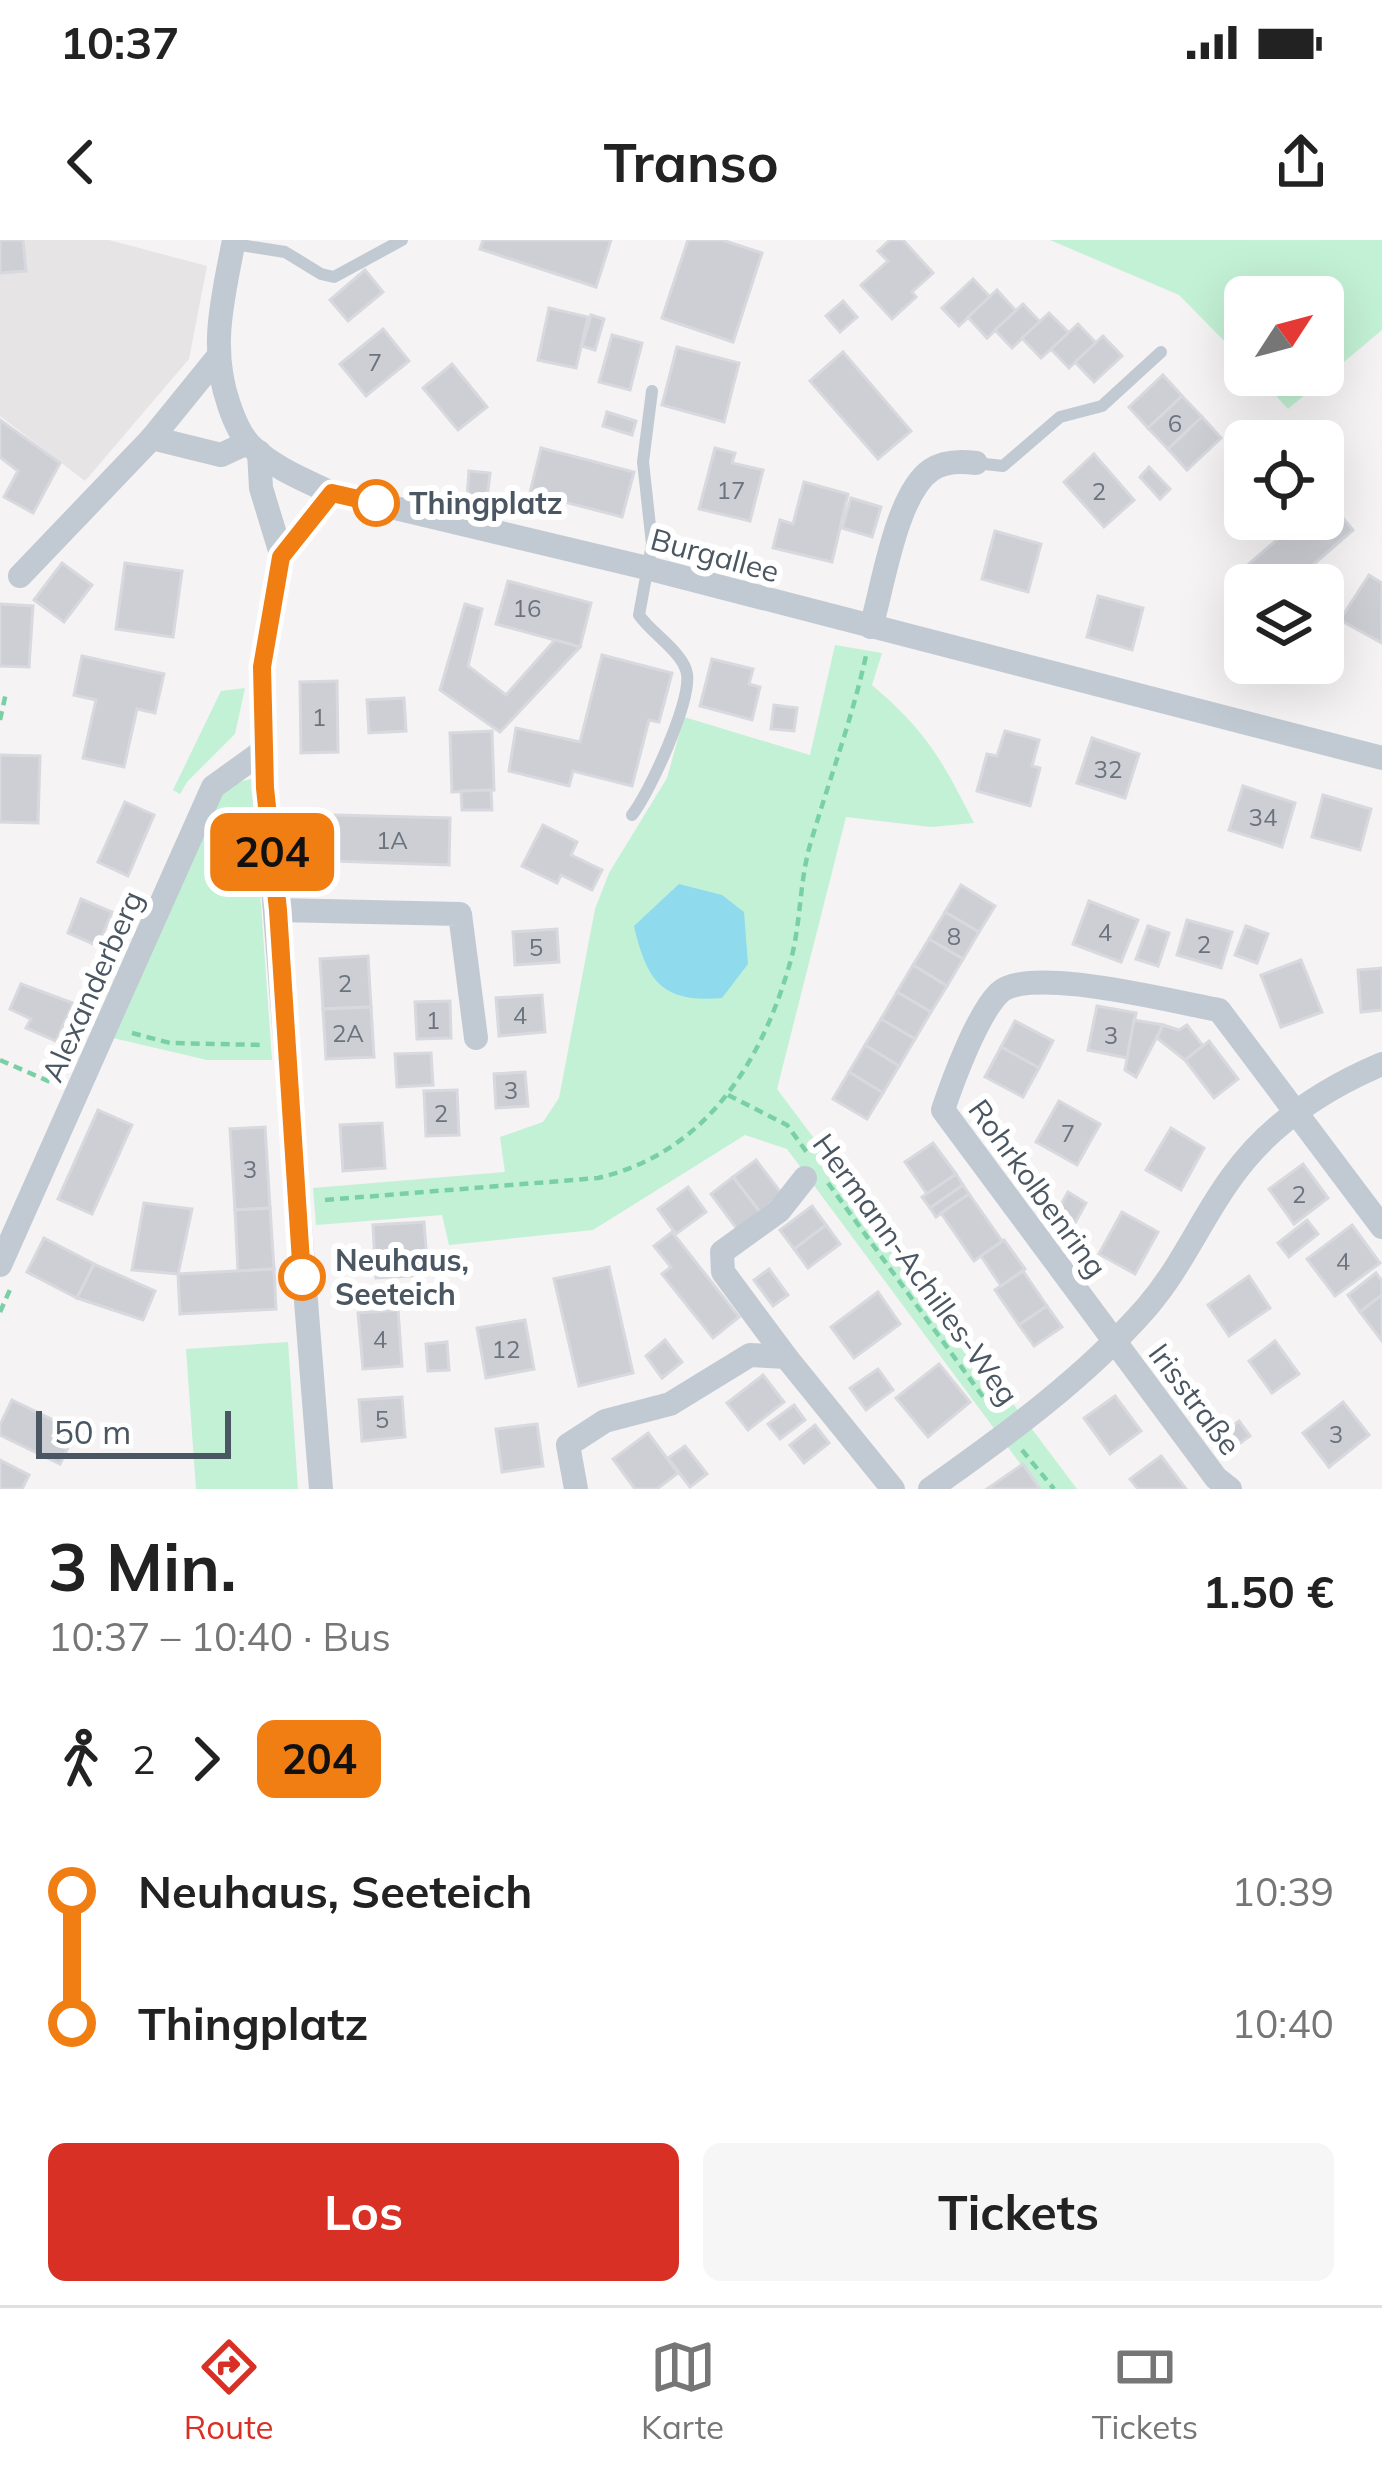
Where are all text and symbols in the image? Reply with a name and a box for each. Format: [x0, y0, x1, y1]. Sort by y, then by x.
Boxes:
text: 10:37 [60, 14, 179, 70]
text: Transo [603, 128, 779, 196]
icon: back [48, 129, 114, 195]
icon: share [1268, 129, 1334, 195]
north arrow [1224, 276, 1344, 396]
map controls [1224, 276, 1344, 684]
house number: 7 [368, 347, 382, 377]
house number: 6 [1168, 408, 1182, 438]
button: locate [1224, 420, 1344, 540]
house number: 17 [717, 475, 745, 505]
house number: 2 [1092, 476, 1106, 506]
marker: Thingplatz [354, 481, 398, 525]
place label: Thingplatz [409, 484, 562, 522]
street label: Burgallee [647, 520, 783, 590]
button: layers [1224, 564, 1344, 684]
house number: 16 [513, 593, 541, 623]
house number: 1 [312, 702, 326, 732]
house number: 32 [1094, 754, 1122, 784]
house number: 34 [1249, 802, 1277, 832]
line badge: 204 [203, 813, 341, 891]
text: 204 [234, 825, 310, 878]
house number: 1A [376, 825, 408, 855]
street label: Alexanderberg [33, 885, 151, 1087]
house number: 4 [1098, 917, 1112, 947]
house number: 8 [947, 921, 961, 951]
house number: 2 [1197, 929, 1211, 959]
house number: 5 [529, 932, 543, 962]
house number: 2 [338, 968, 352, 998]
house number: 4 [513, 1000, 527, 1030]
house number: 1 [426, 1005, 440, 1035]
house number: 2A [332, 1018, 364, 1048]
house number: 3 [1104, 1020, 1118, 1050]
house number: 3 [504, 1075, 518, 1105]
street label: Rohrkolbenring [961, 1091, 1115, 1285]
house number: 2 [434, 1098, 448, 1128]
house number: 7 [1061, 1118, 1075, 1148]
street label: Hermann-Achilles-Weg [805, 1126, 1027, 1412]
house number: 3 [243, 1154, 257, 1184]
house number: 2 [1292, 1179, 1306, 1209]
place label: Neuhaus, Seeteich [335, 1241, 469, 1313]
house number: 4 [1336, 1246, 1350, 1276]
marker: Neuhaus, Seeteich [280, 1255, 324, 1299]
house number: 4 [373, 1324, 387, 1354]
house number: 12 [492, 1334, 520, 1364]
street label: Irisstraße [1141, 1336, 1249, 1462]
house number: 5 [375, 1404, 389, 1434]
scale bar [36, 1405, 231, 1458]
text: 50 m [54, 1411, 131, 1452]
house number: 3 [1329, 1419, 1343, 1449]
text: 3 Min. [48, 1525, 237, 1608]
text: 1.50 € [1203, 1563, 1334, 1619]
text: 10:37 – 10:40 · Bus [48, 1612, 391, 1661]
icon: walk [48, 1726, 114, 1792]
icon: forward [173, 1726, 239, 1792]
text: 204 [281, 1732, 357, 1785]
text: 2 [132, 1735, 155, 1784]
text: Neuhaus, Seeteich [138, 1863, 532, 1919]
text: 10:39 [1232, 1867, 1334, 1916]
text: Thingplatz [138, 1995, 368, 2051]
text: 10:40 [1232, 1999, 1334, 2048]
button: Los [48, 2143, 679, 2281]
button: Tickets [703, 2143, 1334, 2281]
tab: Route [184, 2334, 273, 2447]
tab: Karte [641, 2334, 724, 2447]
tab: Tickets [1092, 2334, 1198, 2447]

